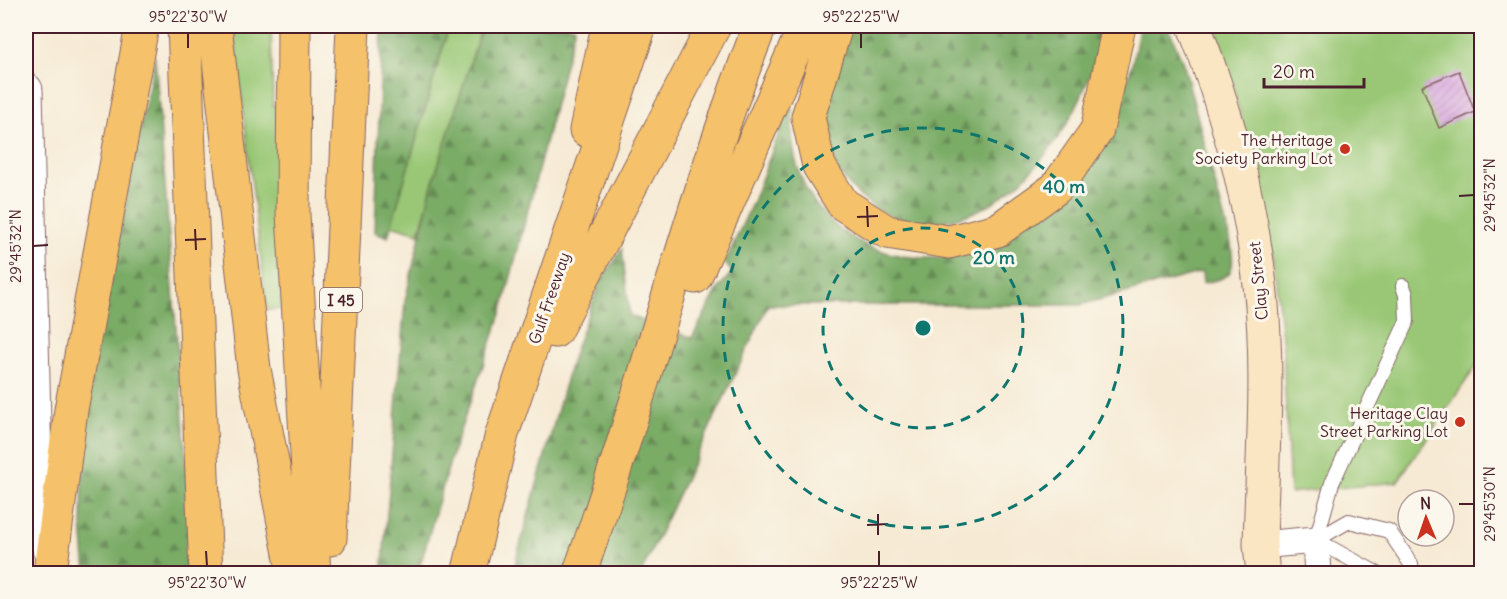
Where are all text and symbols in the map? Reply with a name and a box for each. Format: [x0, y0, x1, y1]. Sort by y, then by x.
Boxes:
text: 95°22'30"W [149, 7, 228, 26]
text: 95°22'25"W [822, 7, 900, 26]
scale bar [1264, 51, 1364, 89]
text: 20 m [1273, 60, 1315, 83]
place label: The Heritage Society Parking Lot [1195, 130, 1334, 168]
marker: The Heritage Society Parking Lot [1338, 142, 1352, 156]
text: 29°45'32"N [1480, 158, 1499, 232]
text: 40 m [1043, 175, 1085, 198]
text: 29°45'32"N [6, 209, 25, 283]
street label: Clay Street [1244, 240, 1272, 321]
text: 20 m [973, 246, 1015, 269]
street label: Gulf Freeway [524, 249, 574, 347]
road number: I 45 [320, 288, 362, 312]
centre of rings [913, 318, 933, 338]
place label: Heritage Clay Street Parking Lot [1320, 403, 1449, 441]
marker: Heritage Clay Street Parking Lot [1453, 415, 1467, 429]
text: 29°45'30"N [1480, 466, 1499, 542]
north arrow [1396, 488, 1456, 548]
text: N [1420, 493, 1431, 513]
text: 95°22'30"W [168, 573, 247, 592]
text: 95°22'25"W [840, 573, 918, 592]

